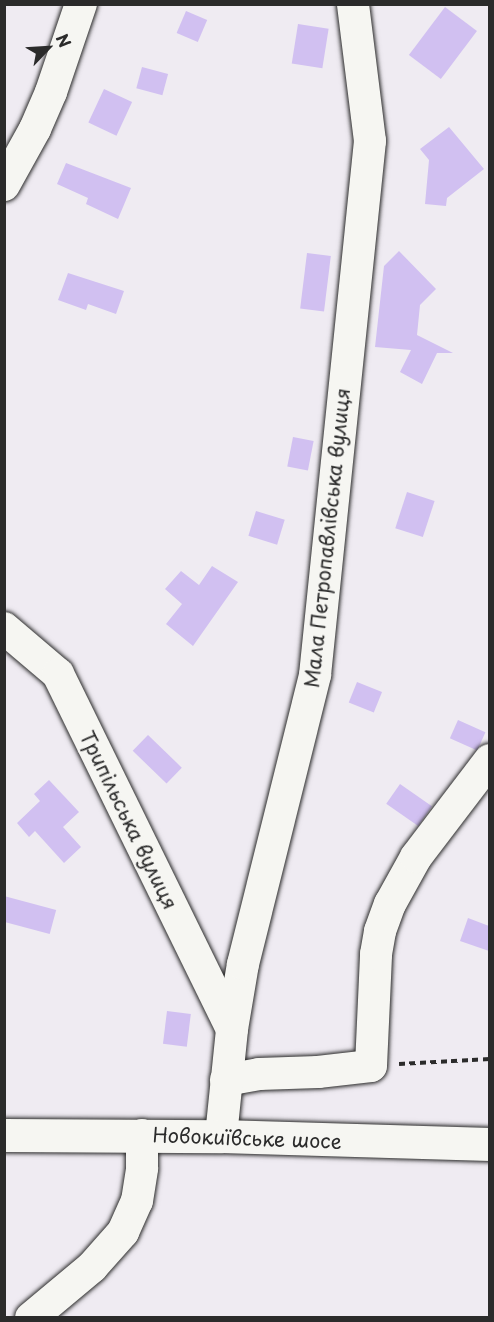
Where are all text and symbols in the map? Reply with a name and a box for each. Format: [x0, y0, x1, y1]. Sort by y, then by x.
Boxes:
north arrow [18, 18, 78, 78]
text: N [51, 30, 78, 51]
street label: Мала Петропавлівська вулиця [299, 386, 355, 690]
street label: Трипільська вулиця [75, 726, 183, 914]
street label: Новокиївське шосе [153, 1123, 341, 1153]

